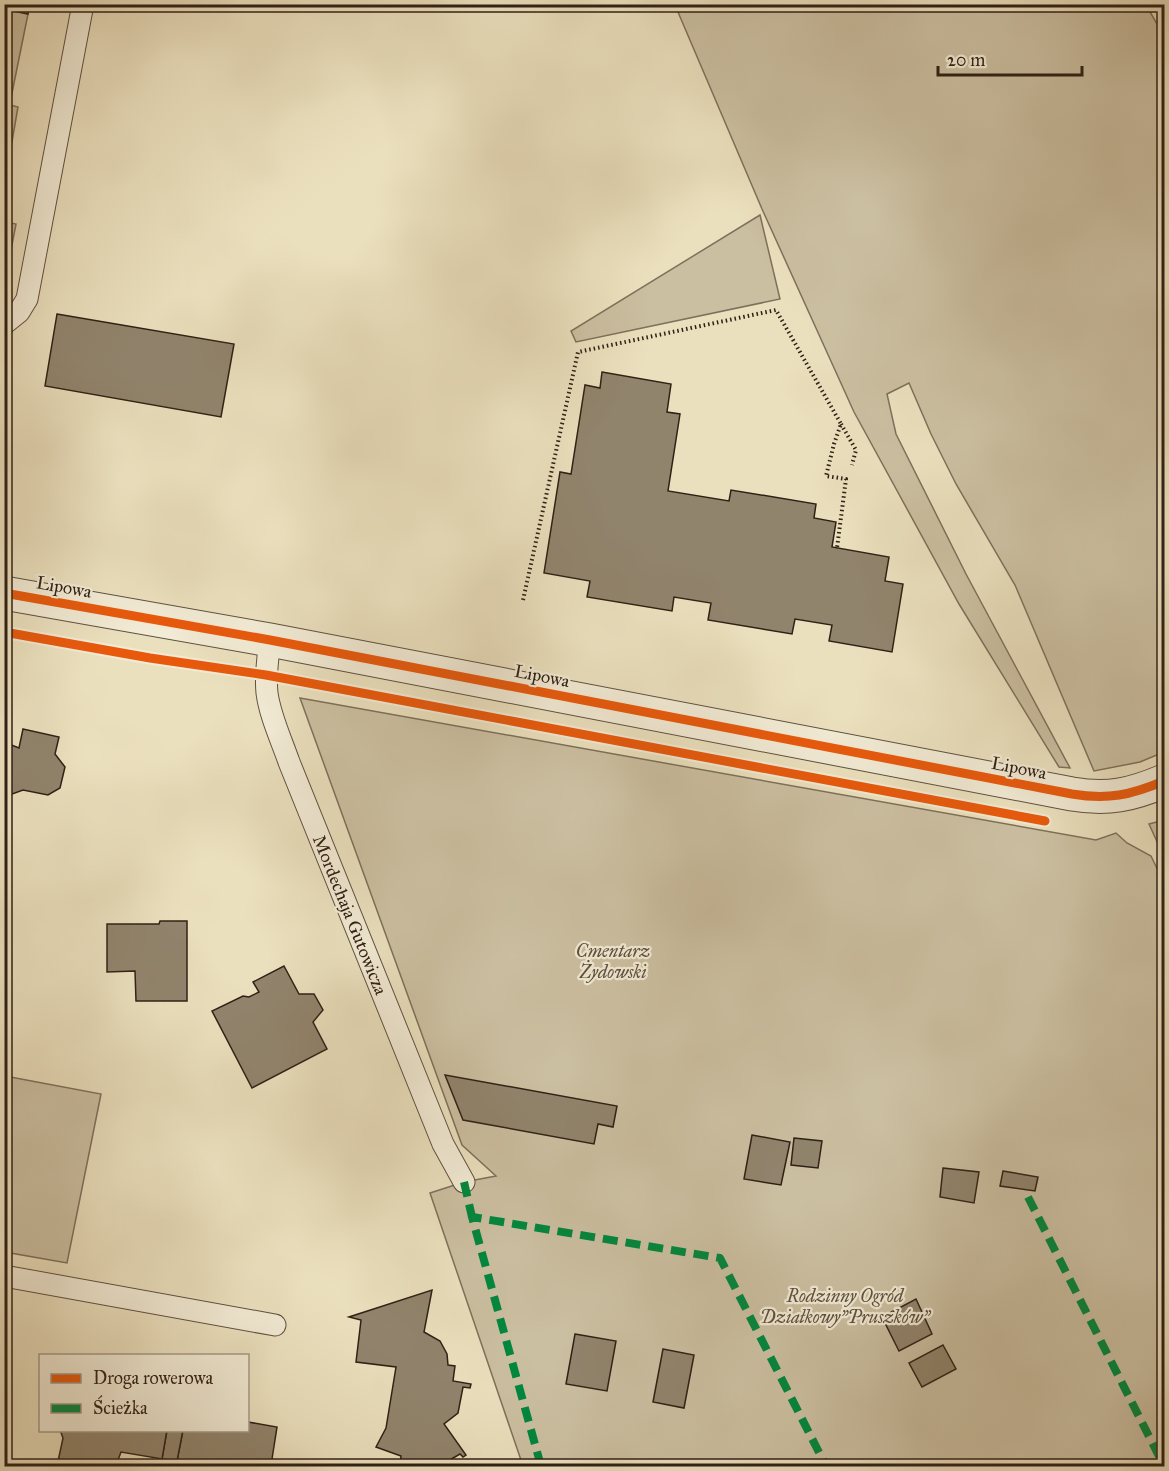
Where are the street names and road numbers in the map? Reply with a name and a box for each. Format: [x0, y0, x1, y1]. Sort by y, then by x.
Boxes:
street label: Lipowa [35, 571, 94, 603]
street label: Lipowa [513, 660, 572, 692]
street label: Lipowa [990, 752, 1049, 784]
street label: Mordechaja Gutowicza [308, 832, 392, 998]

